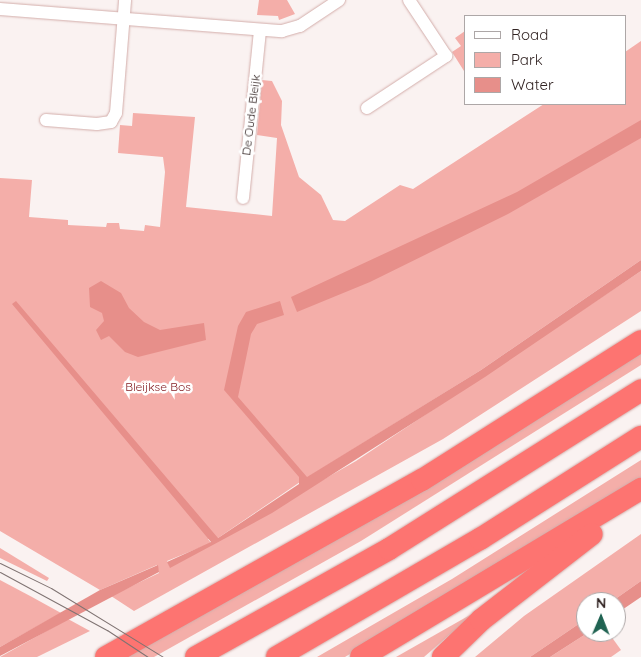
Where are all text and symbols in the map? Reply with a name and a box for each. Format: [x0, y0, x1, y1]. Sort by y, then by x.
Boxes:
legend [463, 15, 626, 105]
text: Road [511, 25, 548, 44]
text: Park [511, 50, 543, 69]
street label: De Oude Bleijk [239, 74, 263, 156]
text: Water [511, 75, 554, 94]
park label: Bleijkse Bos [125, 380, 191, 394]
north arrow [576, 592, 626, 642]
text: N [596, 594, 607, 612]

